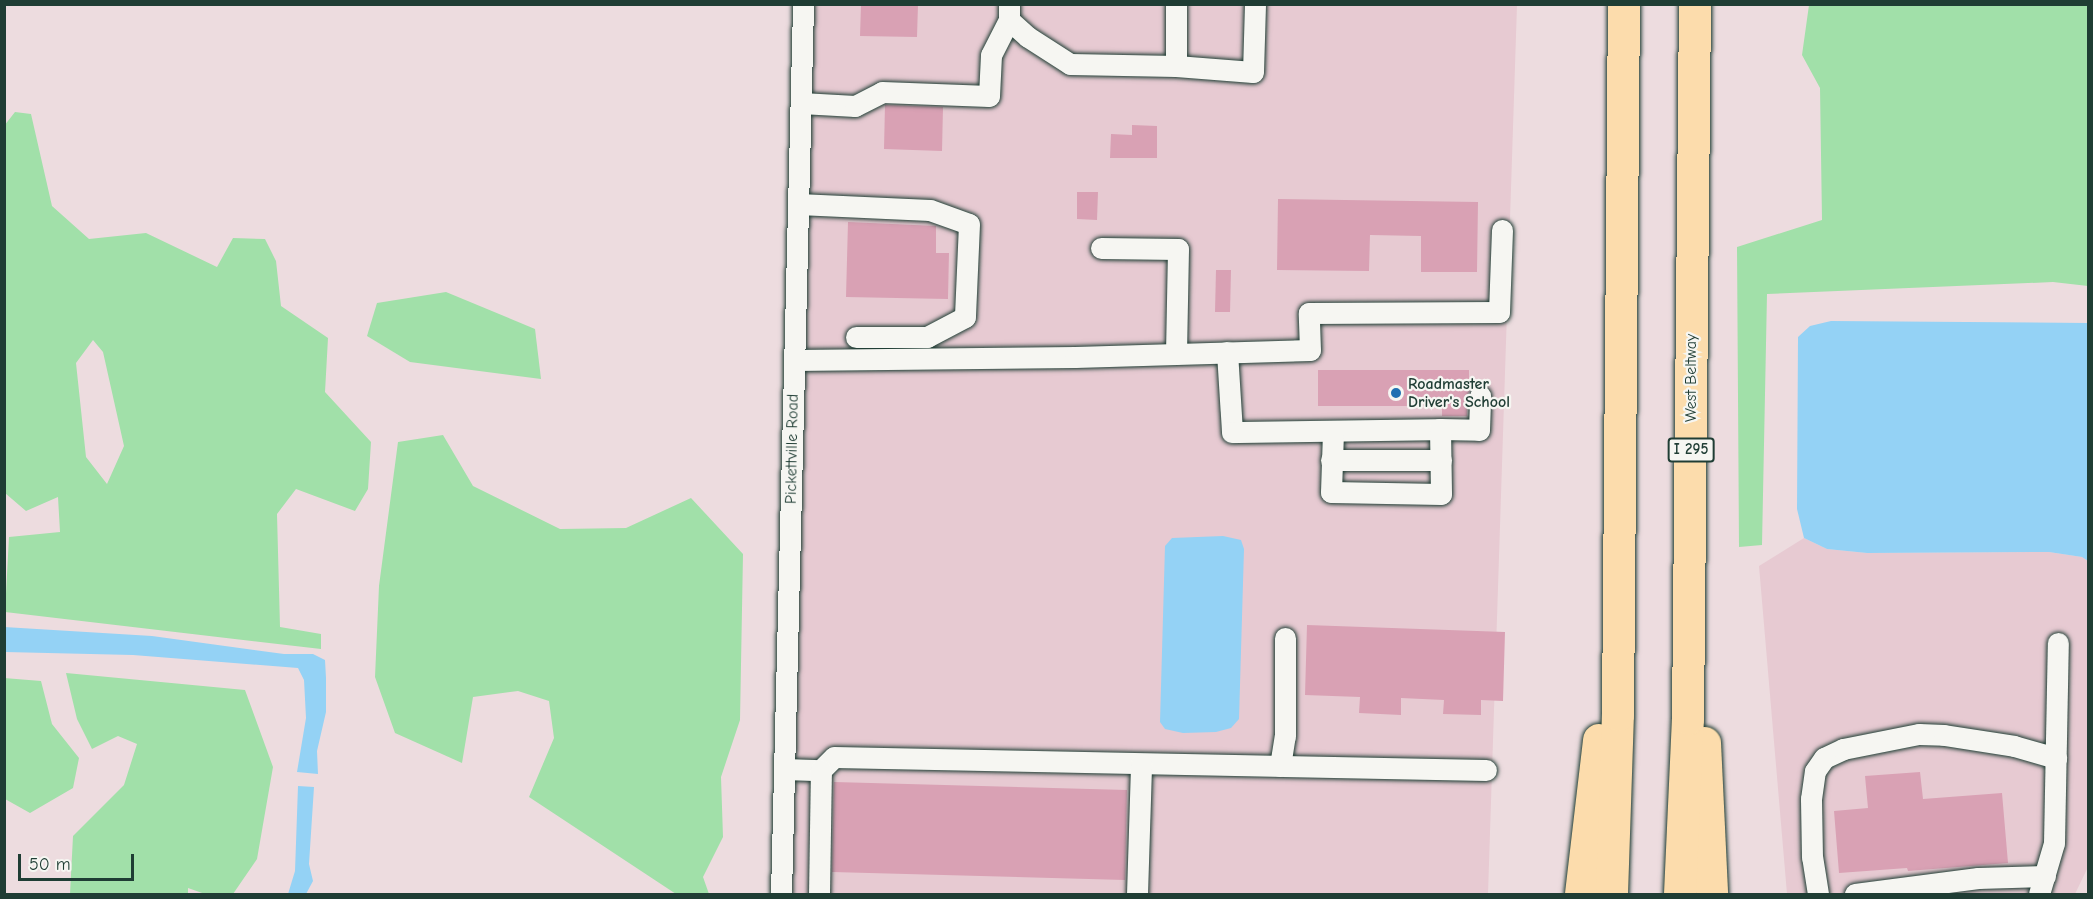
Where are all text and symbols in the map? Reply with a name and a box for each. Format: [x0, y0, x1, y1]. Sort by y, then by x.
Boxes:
street label: West Beltway [1681, 334, 1701, 422]
place label: Roadmaster Driver's School [1408, 374, 1510, 412]
marker: Roadmaster Driver's School [1389, 386, 1403, 400]
street label: Pickettville Road [781, 394, 803, 504]
road number: I 295 [1667, 438, 1715, 462]
scale bar [21, 842, 136, 880]
text: 50 m [29, 854, 71, 875]

